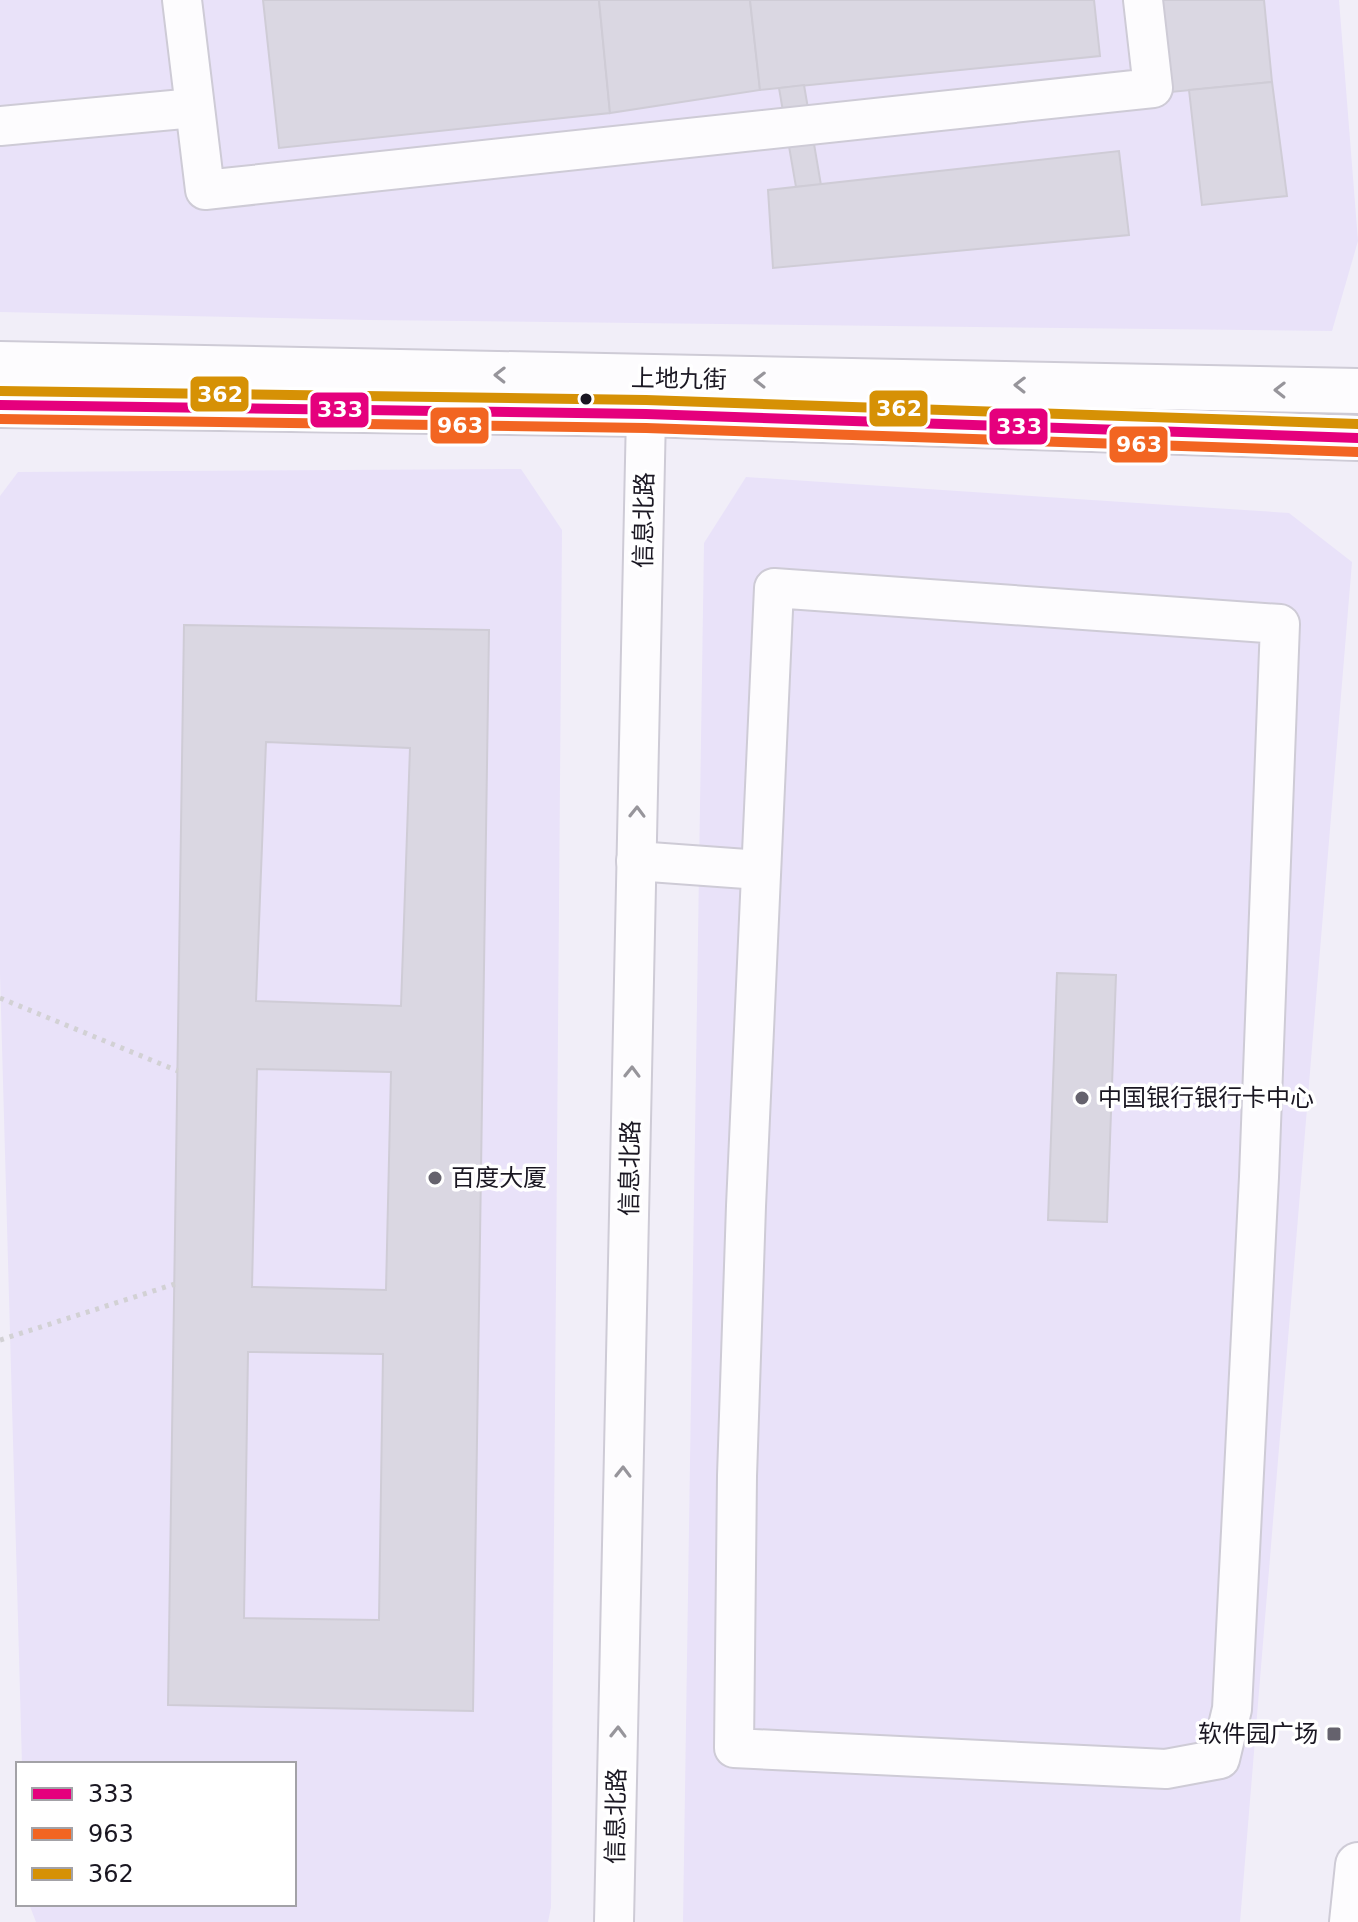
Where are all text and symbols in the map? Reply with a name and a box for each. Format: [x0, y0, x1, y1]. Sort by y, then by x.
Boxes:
street label: 上地九街 [631, 364, 727, 394]
one-way arrow [493, 367, 506, 384]
one-way arrow [753, 372, 766, 389]
line badge: 362 [189, 375, 250, 413]
one-way arrow [1013, 376, 1026, 394]
one-way arrow [1273, 381, 1286, 398]
text: 362 [197, 382, 243, 407]
line badge: 362 [868, 389, 929, 428]
line badge: 333 [309, 391, 370, 429]
unlabelled marker [578, 391, 594, 407]
text: 362 [876, 396, 922, 421]
text: 333 [317, 397, 363, 422]
line badge: 963 [429, 406, 490, 445]
line badge: 333 [988, 407, 1049, 446]
text: 963 [437, 413, 483, 438]
text: 333 [996, 414, 1042, 439]
line badge: 963 [1108, 425, 1169, 464]
text: 963 [1116, 432, 1162, 457]
street label: 信息北路 [629, 472, 659, 568]
one-way arrow [629, 805, 646, 818]
one-way arrow [623, 1065, 641, 1078]
place label: 中国银行银行卡中心 [1098, 1084, 1314, 1112]
marker: 中国银行银行卡中心 [1073, 1089, 1091, 1107]
street label: 信息北路 [615, 1120, 645, 1216]
place label: 百度大厦 [451, 1164, 547, 1192]
marker: 百度大厦 [426, 1169, 444, 1187]
one-way arrow [615, 1465, 632, 1478]
place label: 软件园广场 [1198, 1720, 1318, 1748]
one-way arrow [609, 1725, 626, 1738]
marker: 软件园广场 [1325, 1725, 1343, 1743]
legend [16, 1762, 296, 1906]
street label: 信息北路 [601, 1768, 631, 1864]
text: 333 [88, 1780, 134, 1808]
text: 963 [88, 1820, 134, 1848]
text: 362 [88, 1860, 134, 1888]

